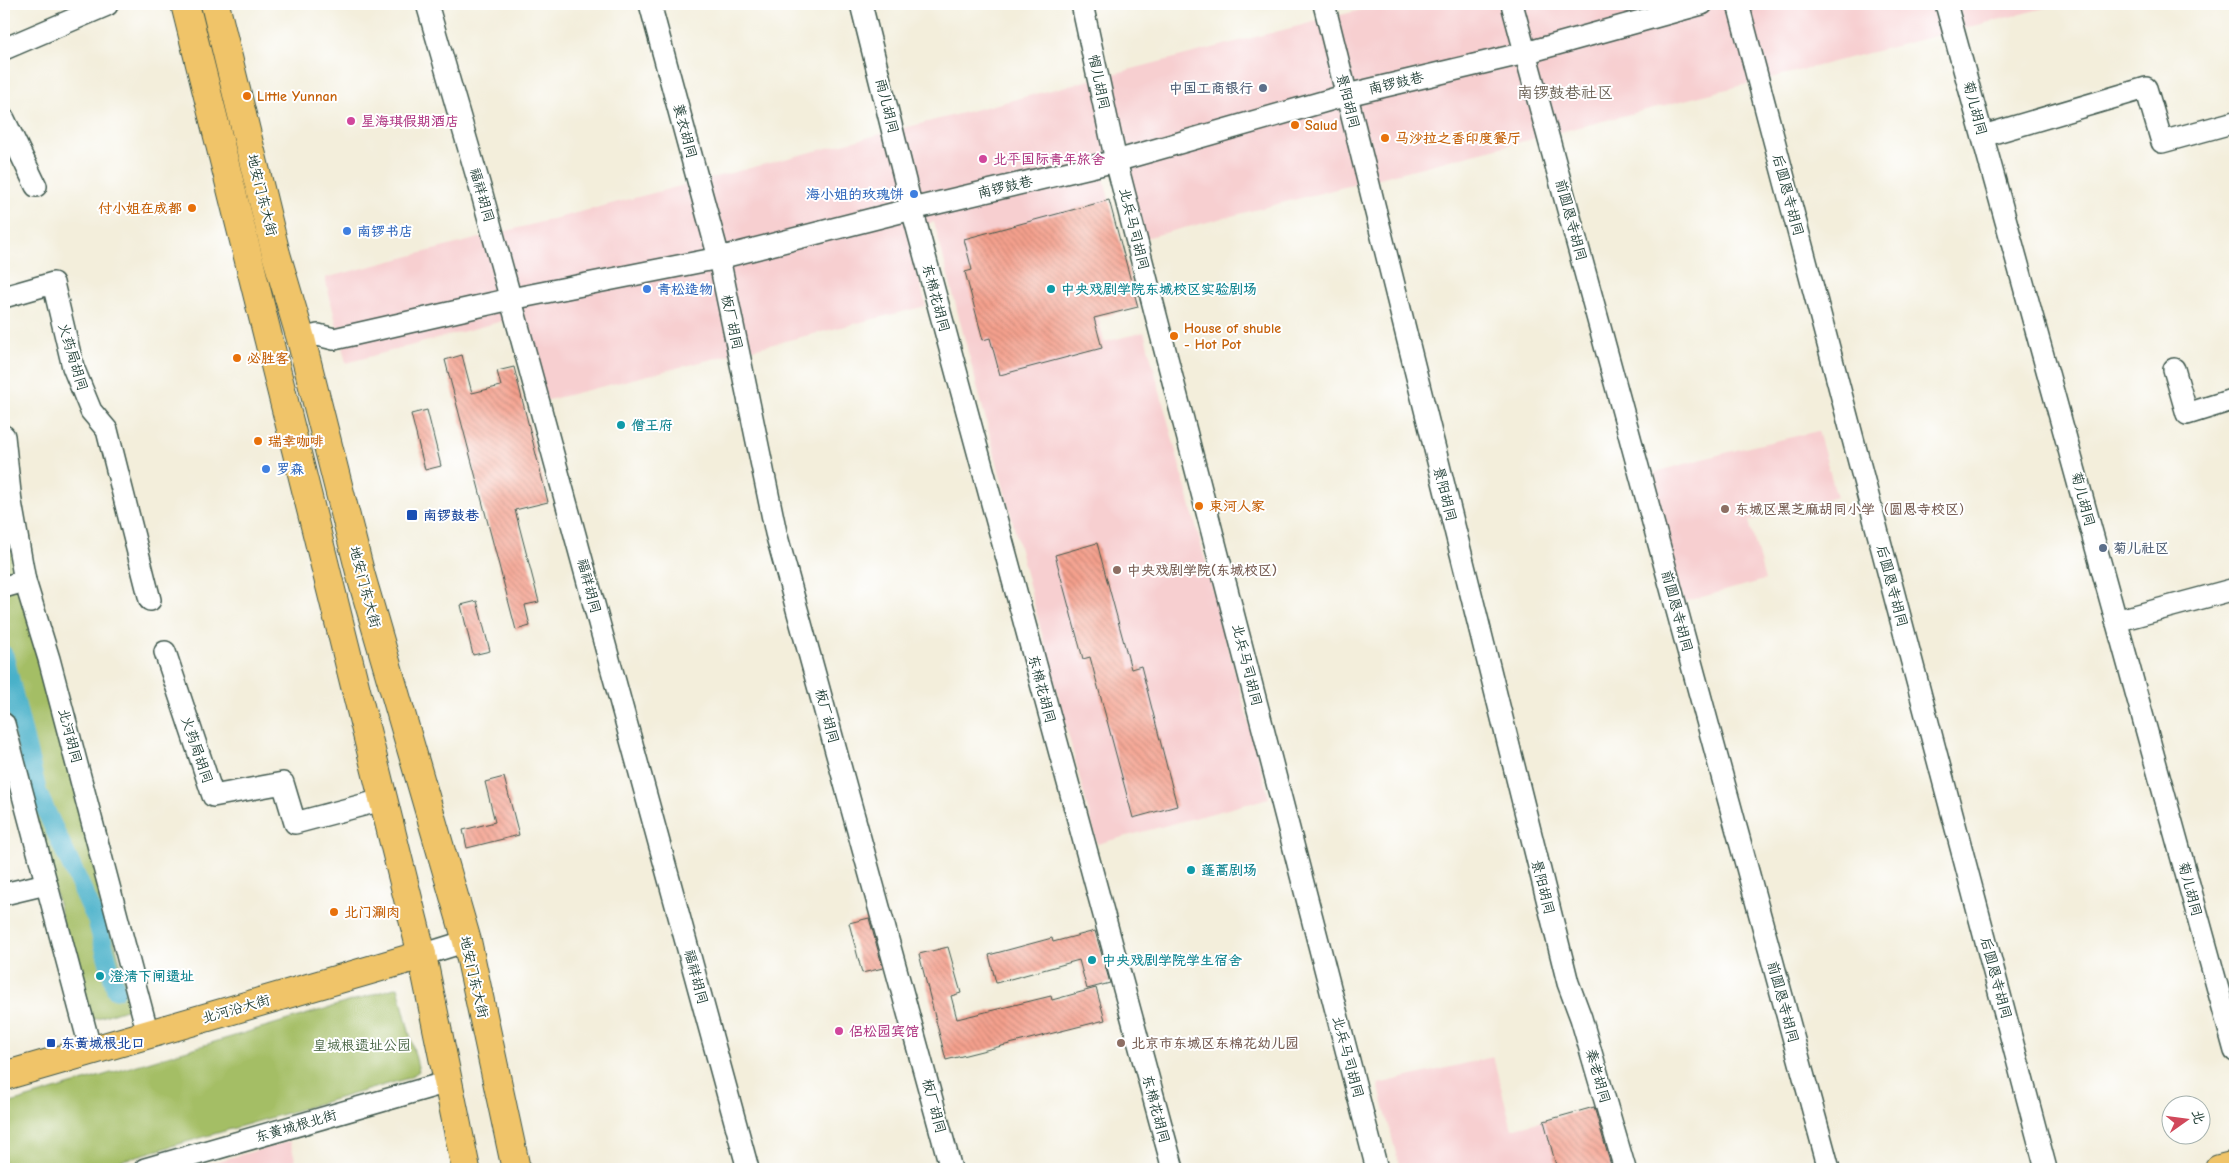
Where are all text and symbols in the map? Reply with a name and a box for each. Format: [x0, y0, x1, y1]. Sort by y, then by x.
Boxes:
street label: 帽儿胡同 [1085, 53, 1113, 111]
street label: 南锣鼓巷 [1367, 68, 1426, 98]
street label: 景阳胡同 [1333, 72, 1363, 130]
street label: 雨儿胡同 [872, 77, 902, 135]
street label: 菊儿胡同 [1960, 79, 1990, 137]
place label: 中国工商银行 [1169, 80, 1253, 97]
marker: 中国工商银行 [1257, 82, 1269, 94]
district label: 南锣鼓巷社区 [1517, 84, 1613, 102]
place label: Little Yunnan [257, 88, 337, 105]
marker: Little Yunnan [241, 90, 253, 102]
street label: 蓑衣胡同 [670, 102, 700, 160]
place label: 星海琪假期酒店 [361, 113, 459, 130]
marker: 星海琪假期酒店 [345, 115, 357, 127]
place label: Salud [1305, 117, 1338, 134]
marker: Salud [1289, 119, 1301, 131]
place label: 马沙拉之香印度餐厅 [1395, 130, 1521, 147]
marker: 马沙拉之香印度餐厅 [1379, 132, 1391, 144]
place label: 北平国际青年旅舍 [993, 151, 1105, 168]
street label: 地安门东大街 [244, 152, 280, 238]
street label: 后圆恩寺胡同 [1769, 152, 1807, 238]
marker: 北平国际青年旅舍 [977, 153, 989, 165]
street label: 福祥胡同 [466, 166, 498, 224]
street label: 南锣鼓巷 [976, 172, 1035, 202]
street label: 前圆恩寺胡同 [1552, 177, 1590, 263]
place label: 海小姐的玫瑰饼 [806, 186, 904, 203]
street label: 北兵马司胡同 [1116, 186, 1152, 272]
marker: 海小姐的玫瑰饼 [908, 188, 920, 200]
place label: 付小姐在成都 [98, 200, 182, 217]
marker: 付小姐在成都 [186, 202, 198, 214]
place label: 南锣书店 [357, 223, 413, 240]
marker: 南锣书店 [341, 225, 353, 237]
street label: 东棉花胡同 [919, 262, 953, 334]
place label: 青松造物 [657, 281, 713, 298]
place label: 中央戏剧学院东城校区实验剧场 [1061, 281, 1257, 298]
marker: 青松造物 [641, 283, 653, 295]
marker: 中央戏剧学院东城校区实验剧场 [1045, 283, 1057, 295]
street label: 板厂胡同 [718, 293, 746, 351]
place label: House of shuble - Hot Pot [1184, 320, 1281, 353]
street label: 火药局胡同 [55, 321, 91, 393]
marker: House of shuble - Hot Pot [1168, 330, 1180, 342]
place label: 必胜客 [247, 350, 289, 367]
marker: 必胜客 [231, 352, 243, 364]
place label: 僧王府 [631, 417, 673, 434]
marker: 僧王府 [615, 419, 627, 431]
place label: 瑞幸咖啡 [268, 433, 324, 450]
marker: 瑞幸咖啡 [252, 435, 264, 447]
place label: 罗森 [276, 461, 304, 478]
marker: 罗森 [260, 463, 272, 475]
street label: 景阳胡同 [1430, 465, 1460, 523]
street label: 菊儿胡同 [2068, 470, 2098, 528]
place label: 束河人家 [1209, 498, 1265, 515]
marker: 束河人家 [1193, 500, 1205, 512]
place label: 东城区黑芝麻胡同小学（圆恩寺校区） [1735, 501, 1973, 518]
marker: 东城区黑芝麻胡同小学（圆恩寺校区） [1719, 503, 1731, 515]
place label: 南锣鼓巷 [423, 507, 480, 524]
marker: 南锣鼓巷 [405, 508, 419, 522]
place label: 菊儿社区 [2113, 540, 2169, 557]
marker: 菊儿社区 [2097, 542, 2109, 554]
street label: 后圆恩寺胡同 [1873, 543, 1911, 629]
street label: 地安门东大街 [346, 544, 384, 630]
street label: 福祥胡同 [574, 557, 604, 615]
place label: 中央戏剧学院(东城校区) [1127, 562, 1277, 579]
marker: 中央戏剧学院(东城校区) [1111, 564, 1123, 576]
street label: 前圆恩寺胡同 [1658, 568, 1696, 654]
street label: 北兵马司胡同 [1229, 622, 1265, 708]
street label: 东棉花胡同 [1025, 653, 1059, 725]
street label: 板厂胡同 [812, 687, 842, 745]
street label: 北河胡同 [55, 707, 85, 765]
street label: 火药局胡同 [178, 714, 216, 786]
street label: 景阳胡同 [1528, 858, 1558, 916]
street label: 菊儿胡同 [2175, 860, 2205, 918]
place label: 蓬蒿剧场 [1201, 862, 1257, 879]
marker: 蓬蒿剧场 [1185, 864, 1197, 876]
place label: 北门涮肉 [344, 904, 400, 921]
marker: 北门涮肉 [328, 906, 340, 918]
street label: 地安门东大街 [456, 934, 492, 1020]
street label: 后圆恩寺胡同 [1977, 935, 2015, 1021]
street label: 福祥胡同 [681, 948, 711, 1006]
place label: 中央戏剧学院学生宿舍 [1102, 952, 1242, 969]
marker: 中央戏剧学院学生宿舍 [1086, 954, 1098, 966]
street label: 前圆恩寺胡同 [1764, 959, 1802, 1045]
place label: 澄清下闸遗址 [110, 968, 194, 985]
marker: 澄清下闸遗址 [94, 970, 106, 982]
street label: 北河沿大街 [200, 991, 272, 1027]
street label: 北兵马司胡同 [1329, 1014, 1367, 1100]
place label: 侣松园宾馆 [849, 1023, 919, 1040]
marker: 侣松园宾馆 [833, 1025, 845, 1037]
place label: 东黄城根北口 [61, 1035, 145, 1052]
place label: 北京市东城区东棉花幼儿园 [1131, 1035, 1299, 1052]
marker: 东黄城根北口 [45, 1037, 57, 1049]
park label: 皇城根遗址公园 [313, 1037, 411, 1054]
marker: 北京市东城区东棉花幼儿园 [1115, 1037, 1127, 1049]
street label: 秦老胡同 [1582, 1047, 1614, 1105]
street label: 东棉花胡同 [1139, 1073, 1173, 1145]
street label: 板厂胡同 [919, 1077, 949, 1135]
north arrow [2162, 1096, 2212, 1146]
street label: 东黄城根北街 [253, 1106, 339, 1146]
text: 北 [2188, 1108, 2208, 1126]

